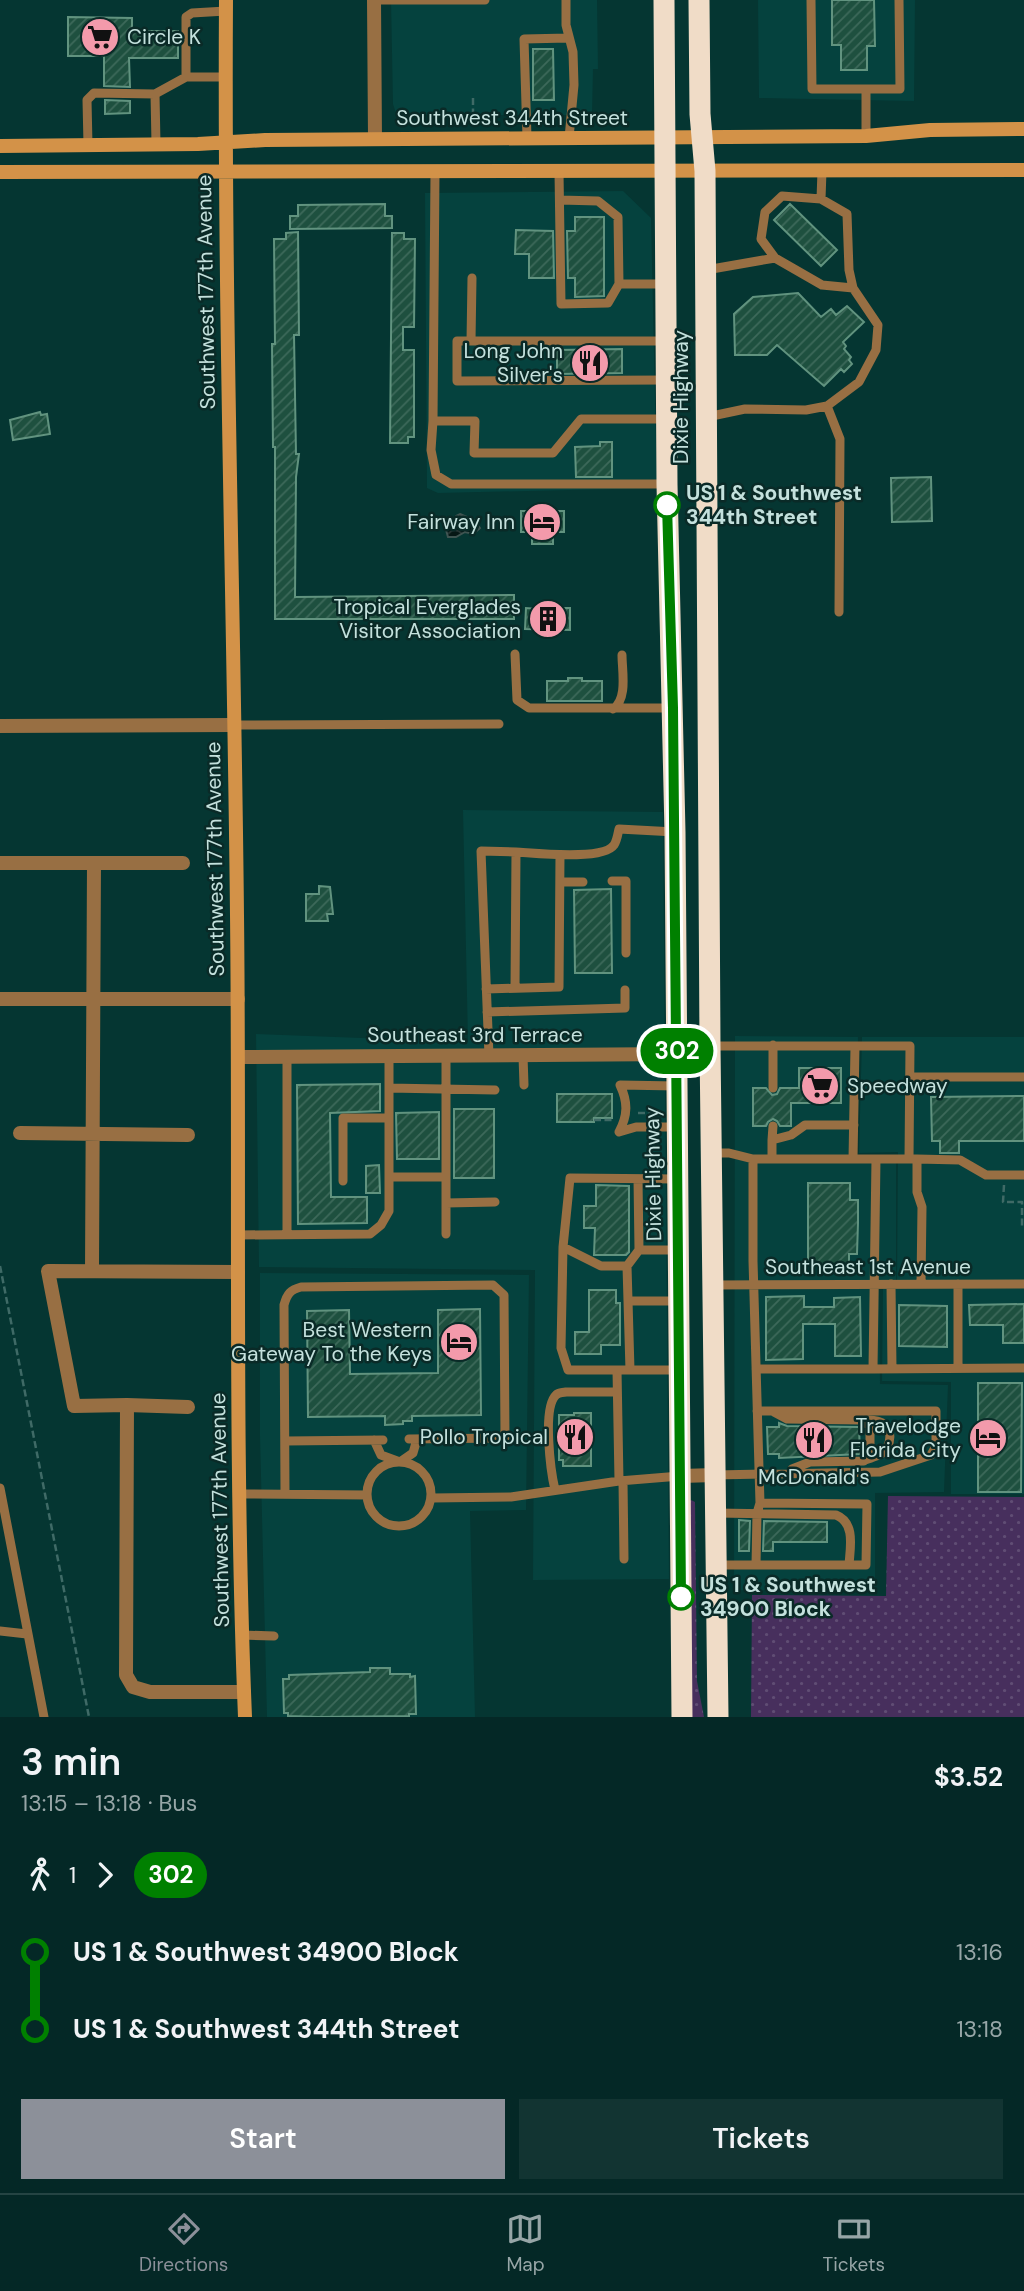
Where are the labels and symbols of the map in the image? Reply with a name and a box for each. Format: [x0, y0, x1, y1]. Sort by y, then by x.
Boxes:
supermarket icon: Circle K [79, 16, 121, 58]
place label: Circle K [127, 23, 201, 51]
street label: Southwest 344th Street [396, 104, 628, 132]
street label: Southwest 177th Avenue [190, 174, 222, 410]
street label: Dixie Highway [667, 330, 695, 464]
place label: Long John Silver's [463, 337, 563, 389]
restaurant icon: Long John Silver's [569, 342, 611, 384]
place label: US 1 & Southwest 344th Street [686, 479, 862, 531]
marker: US 1 & Southwest 344th Street [654, 492, 680, 518]
hotel icon: Fairway Inn [521, 501, 563, 543]
place label: Fairway Inn [407, 508, 515, 536]
place label: Tropical Everglades Visitor Association [333, 593, 521, 645]
building icon: Tropical Everglades Visitor Association [527, 598, 569, 640]
street label: Southwest 177th Avenue [199, 741, 231, 977]
street label: Southeast 3rd Terrace [367, 1021, 583, 1049]
line badge: 302 [637, 1028, 717, 1074]
supermarket icon: Speedway [799, 1065, 841, 1107]
place label: Speedway [847, 1072, 948, 1100]
street label: Dixie Highway [638, 1106, 668, 1241]
street label: Southeast 1st Avenue [765, 1253, 971, 1281]
place label: Best Western Gateway To the Keys [231, 1316, 432, 1368]
hotel icon: Best Western Gateway To the Keys [438, 1321, 480, 1363]
street label: Southwest 177th Avenue [204, 1392, 236, 1628]
place label: Travelodge Florida City [850, 1412, 961, 1464]
restaurant icon: Pollo Tropical [554, 1416, 596, 1458]
hotel icon: Travelodge Florida City [967, 1417, 1009, 1459]
restaurant icon: McDonald's [793, 1419, 835, 1461]
place label: Pollo Tropical [420, 1423, 548, 1451]
place label: McDonald's [758, 1463, 870, 1491]
place label: US 1 & Southwest 34900 Block [700, 1571, 876, 1623]
marker: US 1 & Southwest 34900 Block [668, 1584, 694, 1610]

